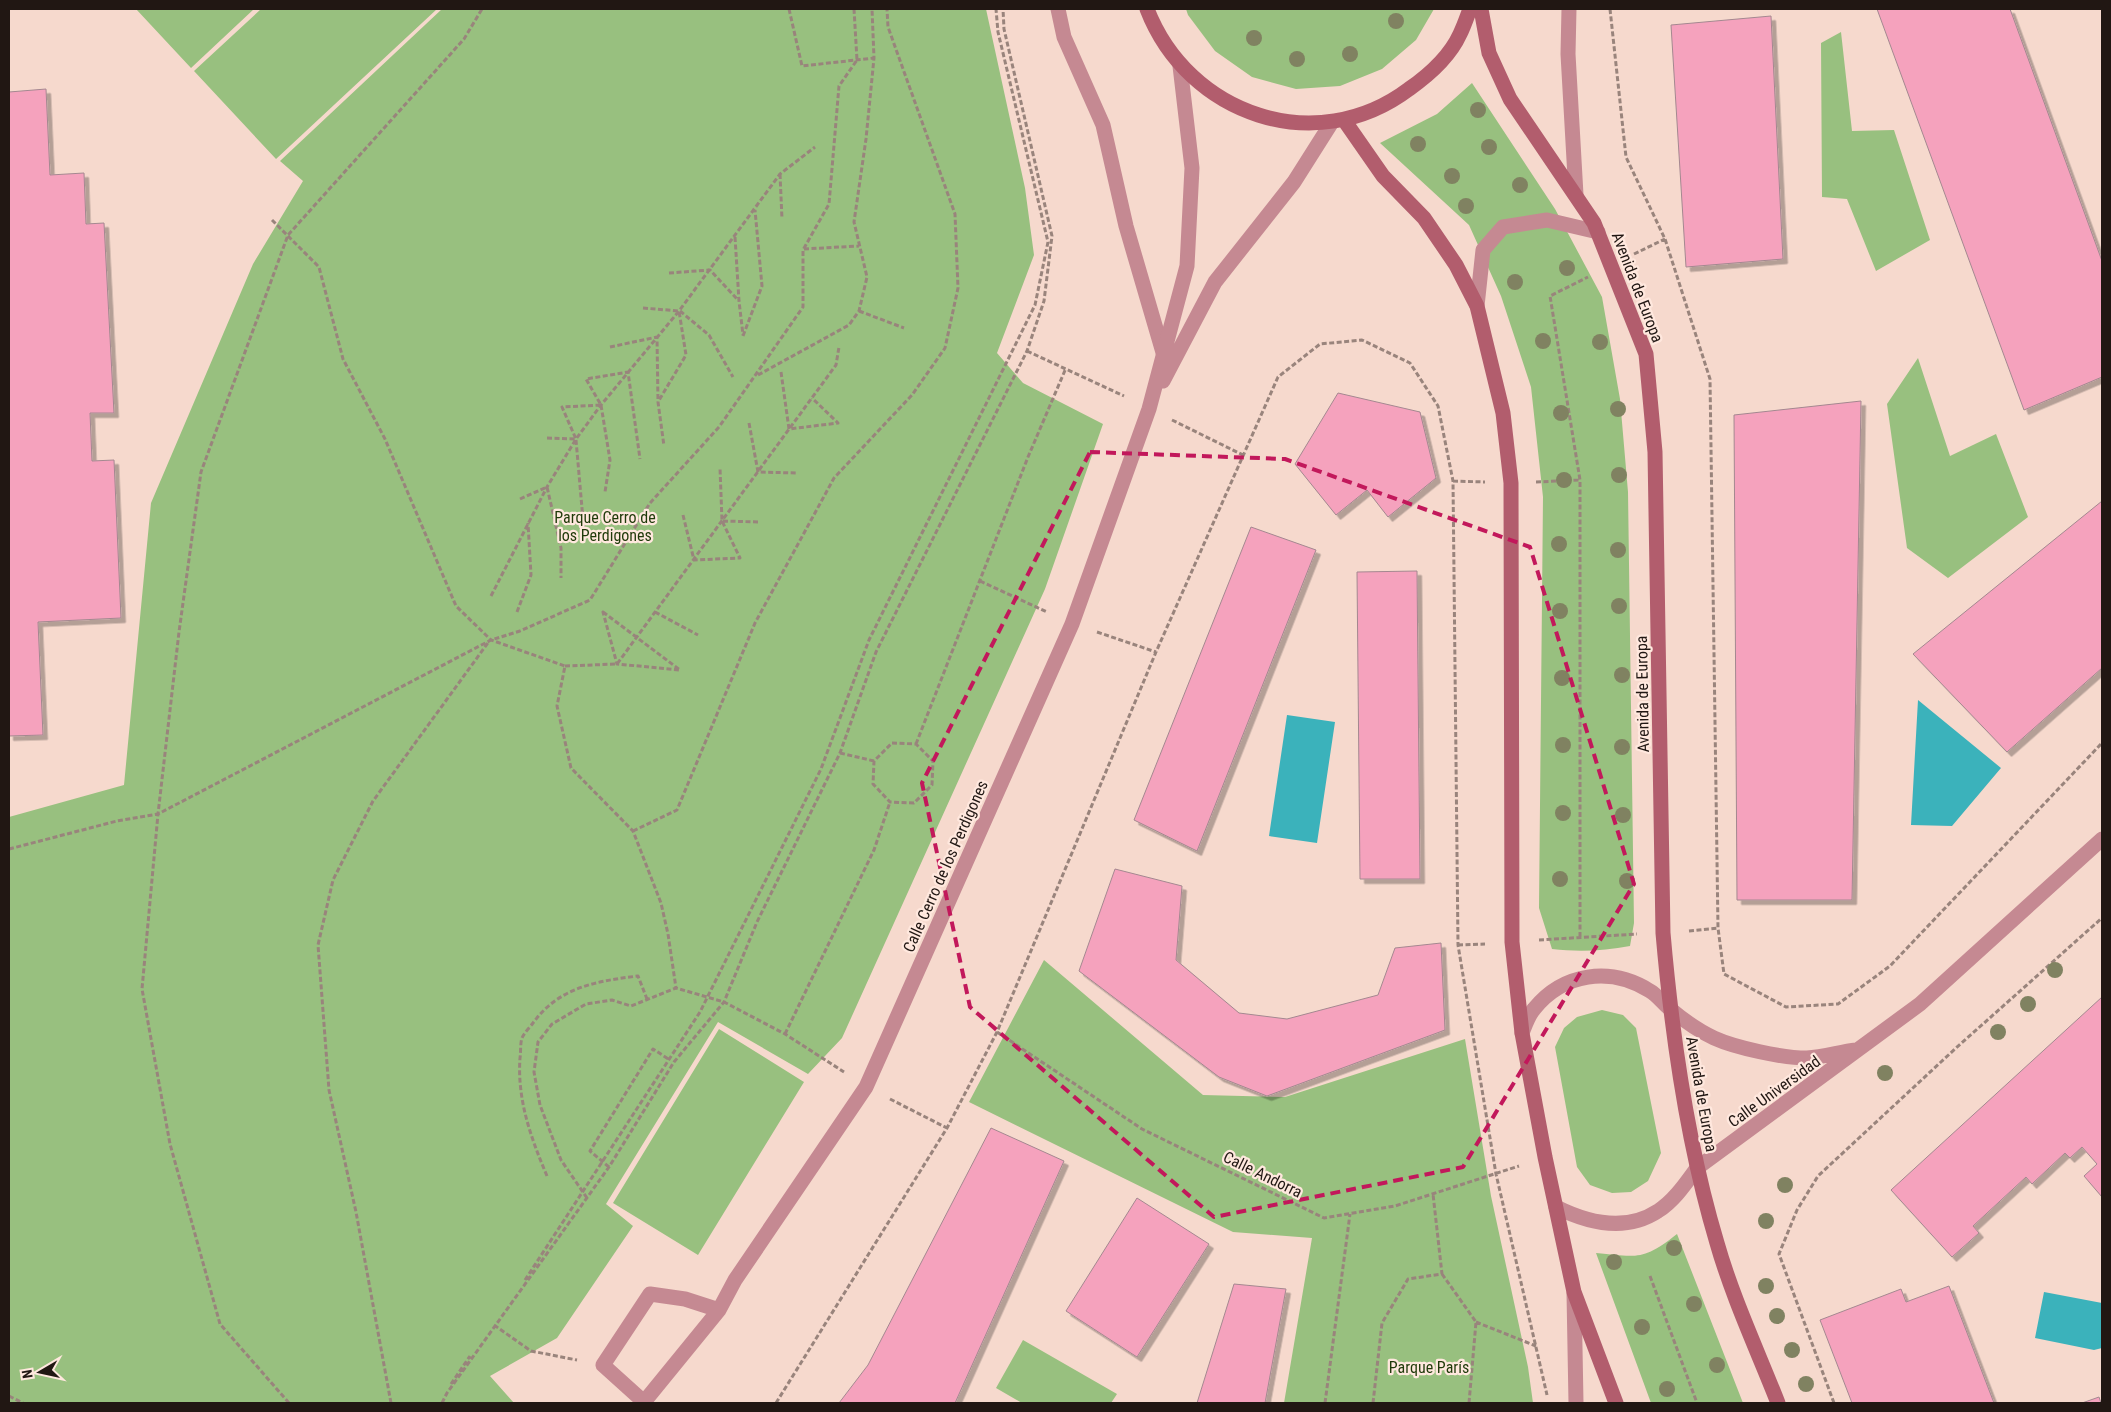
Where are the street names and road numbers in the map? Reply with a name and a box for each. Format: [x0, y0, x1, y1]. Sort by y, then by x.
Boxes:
street label: Avenida de Europa [1608, 229, 1667, 345]
street label: Avenida de Europa [1632, 635, 1653, 753]
street label: Calle Cerro de los Perdigones [899, 777, 992, 955]
street label: Avenida de Europa [1682, 1035, 1721, 1153]
street label: Calle Universidad [1725, 1052, 1824, 1131]
street label: Calle Andorra [1220, 1147, 1305, 1202]

